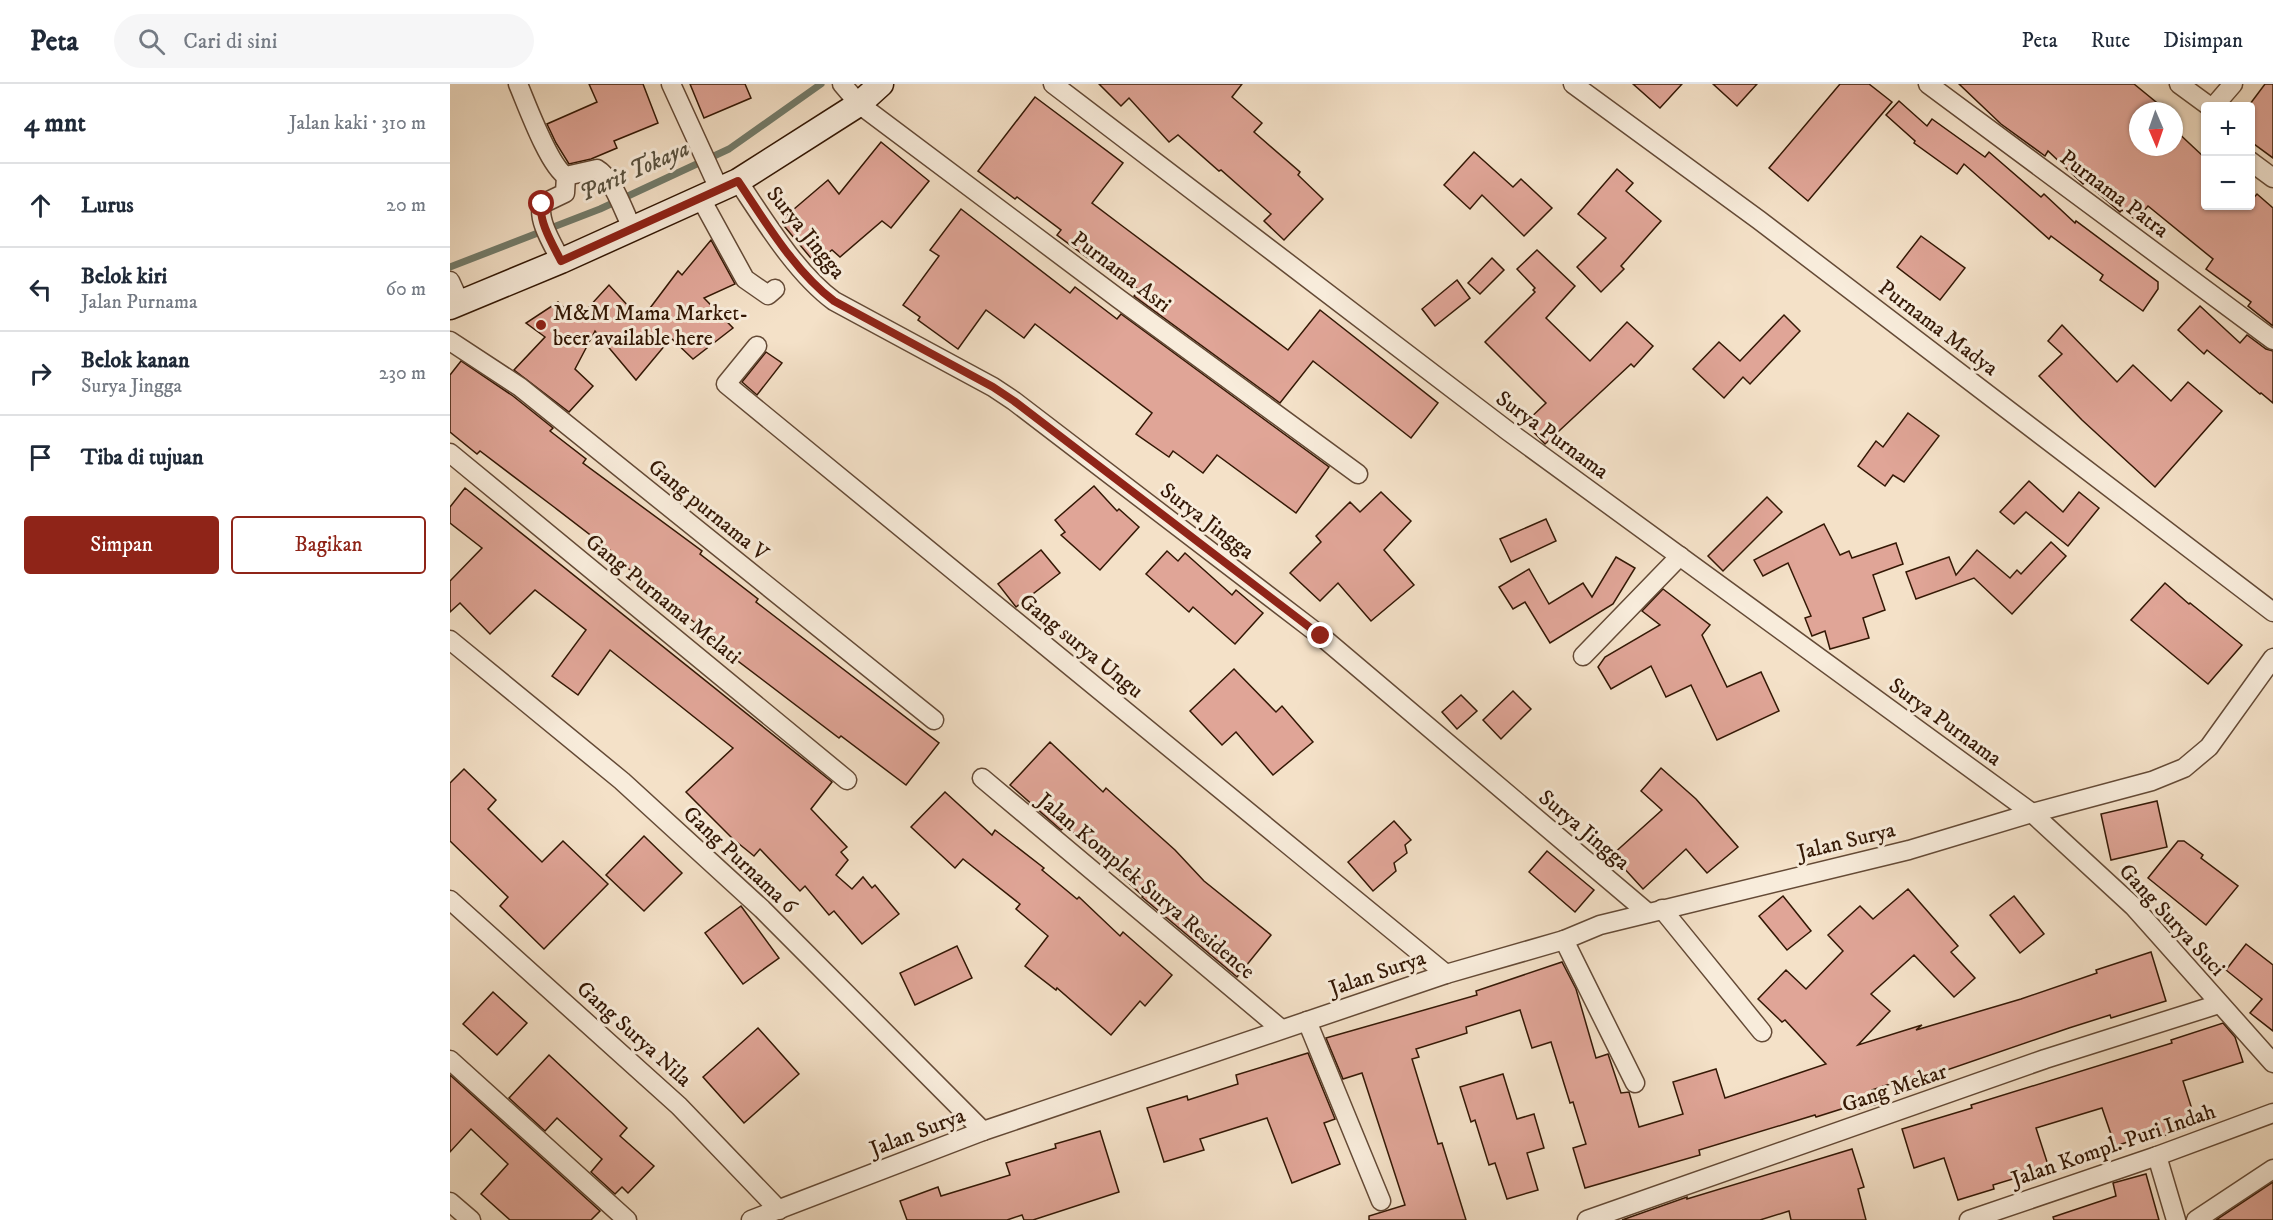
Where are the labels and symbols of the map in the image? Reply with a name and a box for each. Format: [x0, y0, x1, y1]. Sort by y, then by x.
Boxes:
north arrow [2129, 102, 2183, 156]
water label: Parit Tokaya [575, 133, 694, 209]
street label: Purnama Patra [2054, 144, 2175, 244]
street label: Surya Jingga [760, 181, 852, 285]
route start [528, 190, 554, 216]
street label: Purnama Asri [1066, 226, 1176, 319]
street label: Purnama Madya [1873, 274, 2004, 382]
place label: M&M Mama Market- beer available here [553, 300, 748, 352]
marker: M&M Mama Market- beer available here [534, 318, 548, 332]
street label: Surya Purnama [1490, 385, 1614, 486]
street label: Gang purnama V [642, 453, 774, 568]
street label: Surya Jingga [1155, 477, 1260, 566]
street label: Gang Purnama Melati [580, 528, 746, 670]
street label: Gang surya Ungu [1014, 588, 1148, 704]
route end [1307, 622, 1333, 648]
street label: Surya Purnama [1883, 672, 2007, 773]
street label: Surya Jingga [1533, 784, 1636, 877]
street label: Jalan Komplek Surya Residence [1030, 786, 1260, 985]
street label: Gang Purnama 6 [677, 800, 804, 921]
street label: Jalan Surya [1793, 816, 1899, 867]
street label: Gang Surya Suci [2113, 858, 2231, 982]
street label: Jalan Surya [1324, 944, 1430, 1003]
street label: Gang Surya Nila [571, 975, 698, 1093]
street label: Gang Mekar [1839, 1058, 1951, 1119]
street label: Jalan Kompl. Puri Indah [2006, 1098, 2220, 1194]
street label: Jalan Surya [864, 1102, 970, 1164]

